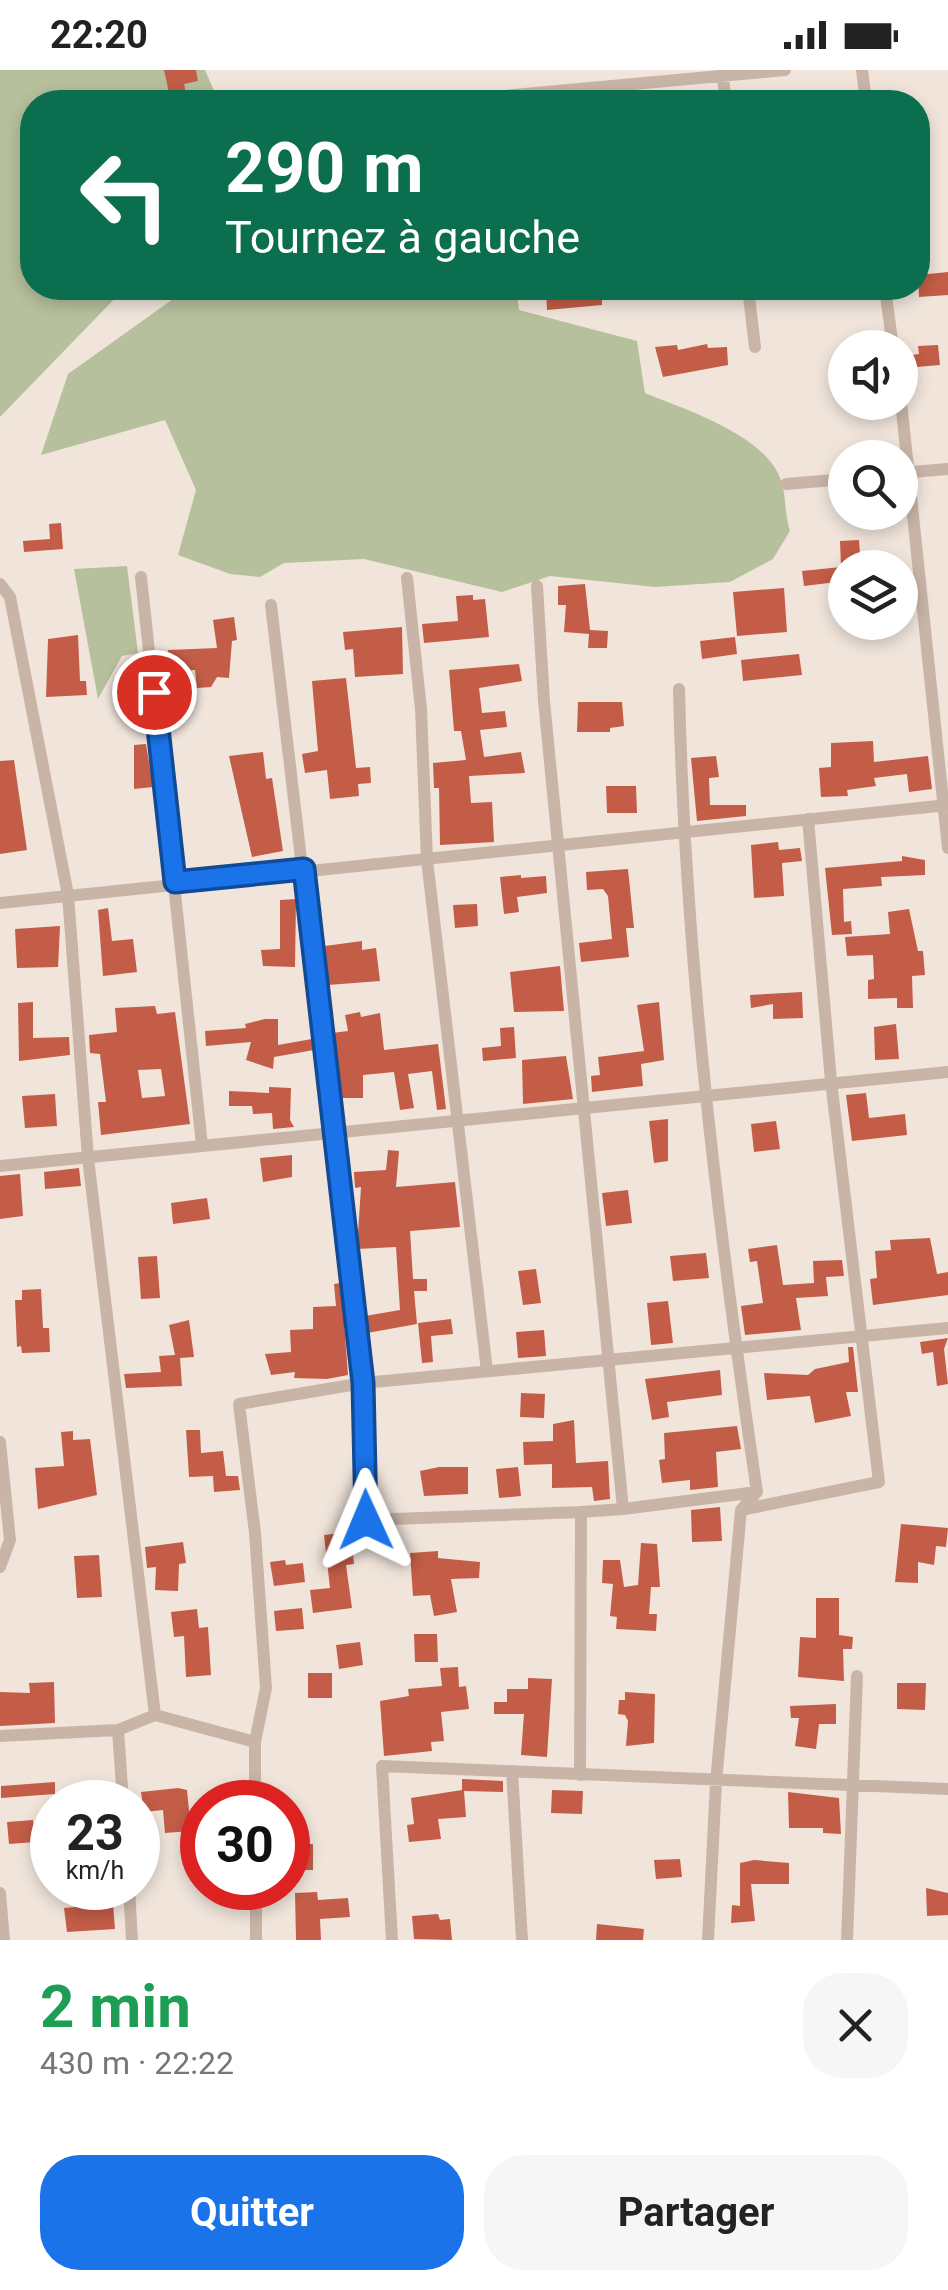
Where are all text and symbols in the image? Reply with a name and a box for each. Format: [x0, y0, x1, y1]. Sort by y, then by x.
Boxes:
text: 22:20 [50, 13, 148, 57]
text: 290 m [225, 127, 424, 209]
icon: left [60, 130, 190, 260]
text: Tournez à gauche [225, 211, 580, 264]
map controls [828, 330, 918, 640]
button: sound [828, 330, 918, 420]
button: search [828, 440, 918, 530]
button: layers [828, 550, 918, 640]
pin [112, 650, 197, 735]
icon: arrive [127, 665, 182, 720]
position arrow [314, 1468, 418, 1572]
speed limit sign: 30 [180, 1780, 310, 1910]
text: 23 [66, 1804, 124, 1862]
text: km/h [66, 1856, 124, 1885]
text: 2 min [40, 1971, 191, 2042]
button: close [803, 1973, 908, 2078]
text: 430 m · 22:22 [40, 2044, 234, 2082]
button: Quitter [40, 2155, 464, 2270]
button: Partager [484, 2155, 908, 2270]

